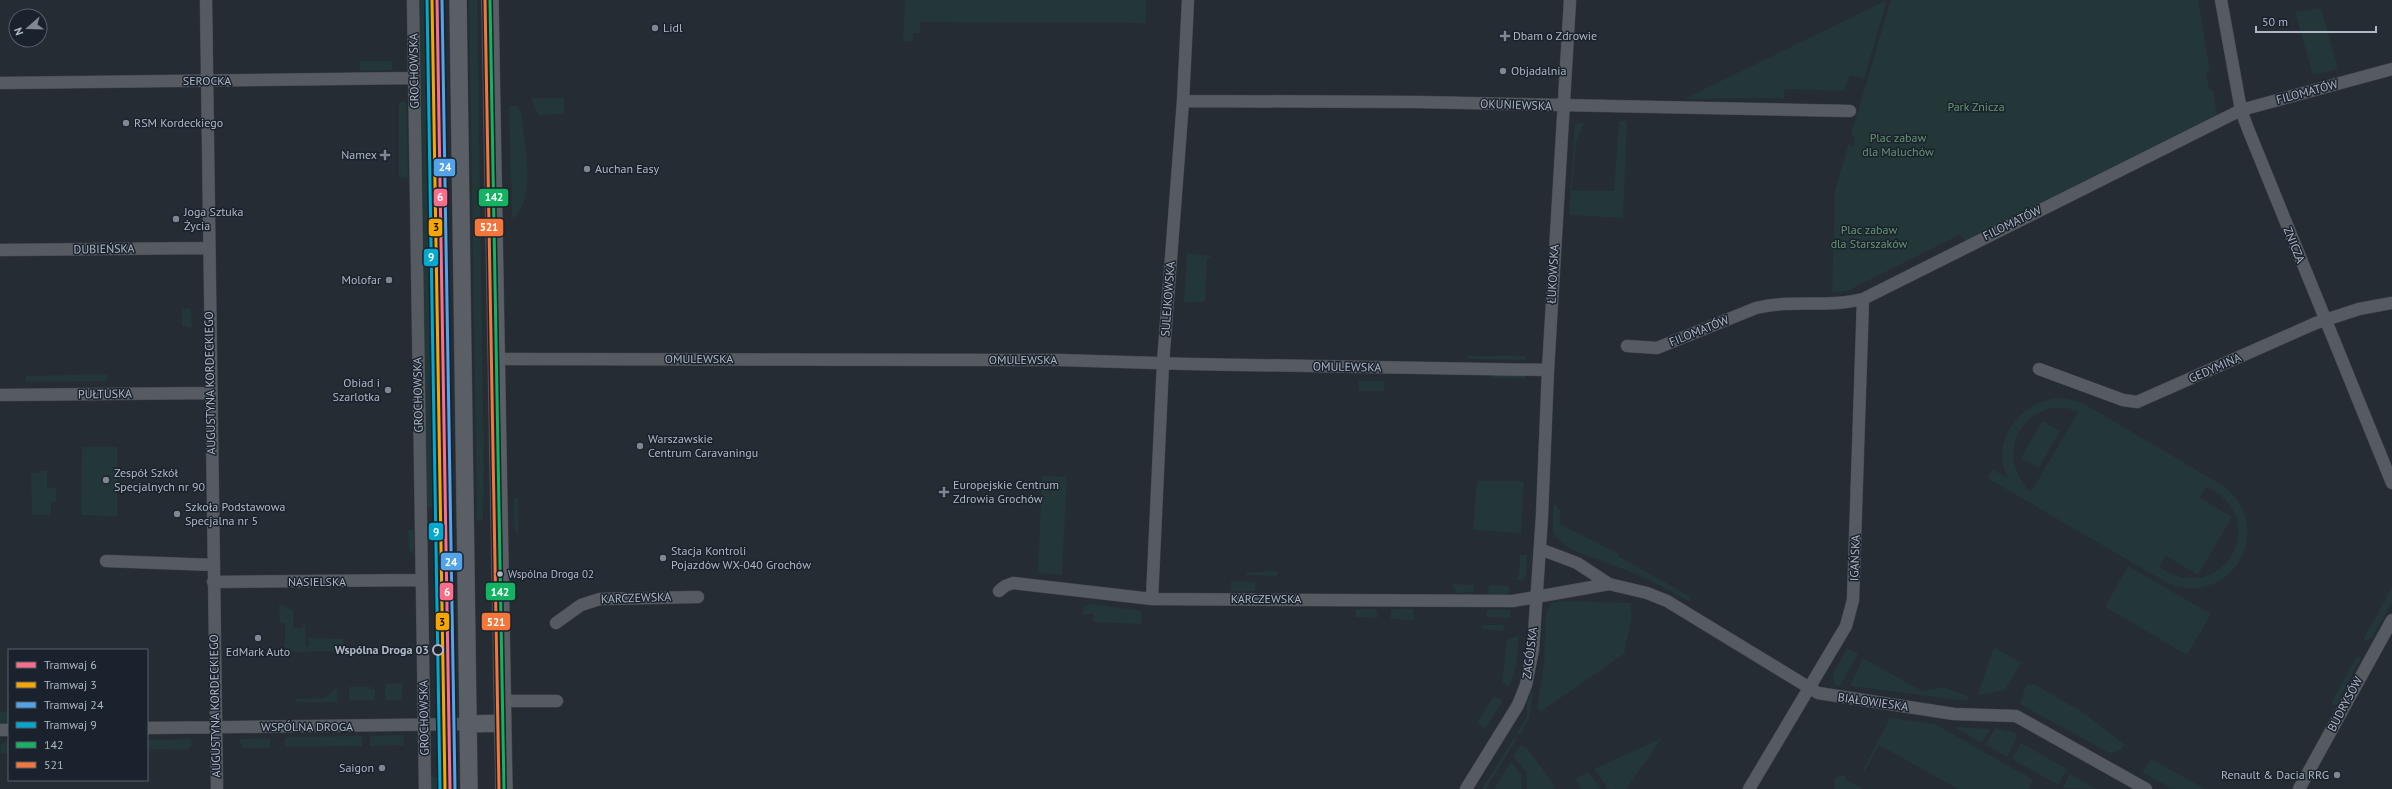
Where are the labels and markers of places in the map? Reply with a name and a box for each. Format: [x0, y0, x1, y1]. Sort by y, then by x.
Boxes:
place label: Lidl [663, 20, 683, 35]
marker: Lidl [650, 23, 660, 33]
place label: Dbam o Zdrowie [1513, 28, 1597, 43]
marker: Dbam o Zdrowie [1500, 31, 1510, 41]
place label: Objadalnia [1511, 63, 1567, 78]
marker: Objadalnia [1498, 66, 1508, 76]
place label: RSM Kordeckiego [134, 115, 223, 130]
marker: RSM Kordeckiego [121, 118, 131, 128]
place label: Namex [341, 147, 377, 162]
marker: Namex [380, 150, 390, 160]
place label: Auchan Easy [595, 161, 660, 176]
marker: Auchan Easy [582, 164, 592, 174]
place label: Joga Sztuka Życia [183, 204, 244, 233]
marker: Joga Sztuka Życia [171, 214, 181, 224]
place label: Molofar [341, 272, 381, 287]
marker: Molofar [384, 275, 394, 285]
place label: Obiad i Szarlotka [333, 375, 380, 404]
marker: Obiad i Szarlotka [383, 385, 393, 395]
place label: Warszawskie Centrum Caravaningu [648, 431, 758, 460]
marker: Warszawskie Centrum Caravaningu [635, 441, 645, 451]
place label: Zespół Szkół Specjalnych nr 90 [114, 465, 205, 494]
marker: Zespół Szkół Specjalnych nr 90 [101, 475, 111, 485]
place label: Europejskie Centrum Zdrowia Grochów [953, 477, 1059, 506]
marker: Europejskie Centrum Zdrowia Grochów [938, 486, 950, 498]
place label: Szkoła Podstawowa Specjalna nr 5 [185, 499, 285, 528]
marker: Szkoła Podstawowa Specjalna nr 5 [172, 509, 182, 519]
place label: Stacja Kontroli Pojazdów WX-040 Grochów [671, 543, 811, 572]
marker: Stacja Kontroli Pojazdów WX-040 Grochów [658, 553, 668, 563]
place label: Wspólna Droga 02 [508, 567, 594, 581]
marker: Wspólna Droga 02 [495, 569, 505, 579]
marker: EdMark Auto [253, 633, 263, 643]
place label: Wspólna Droga 03 [335, 642, 429, 657]
place label: EdMark Auto [226, 644, 290, 659]
marker: Wspólna Droga 03 [432, 644, 444, 656]
place label: Saigon [339, 760, 374, 775]
marker: Saigon [377, 763, 387, 773]
place label: Renault & Dacia RRG [2221, 767, 2329, 782]
marker: Renault & Dacia RRG [2332, 770, 2342, 780]

